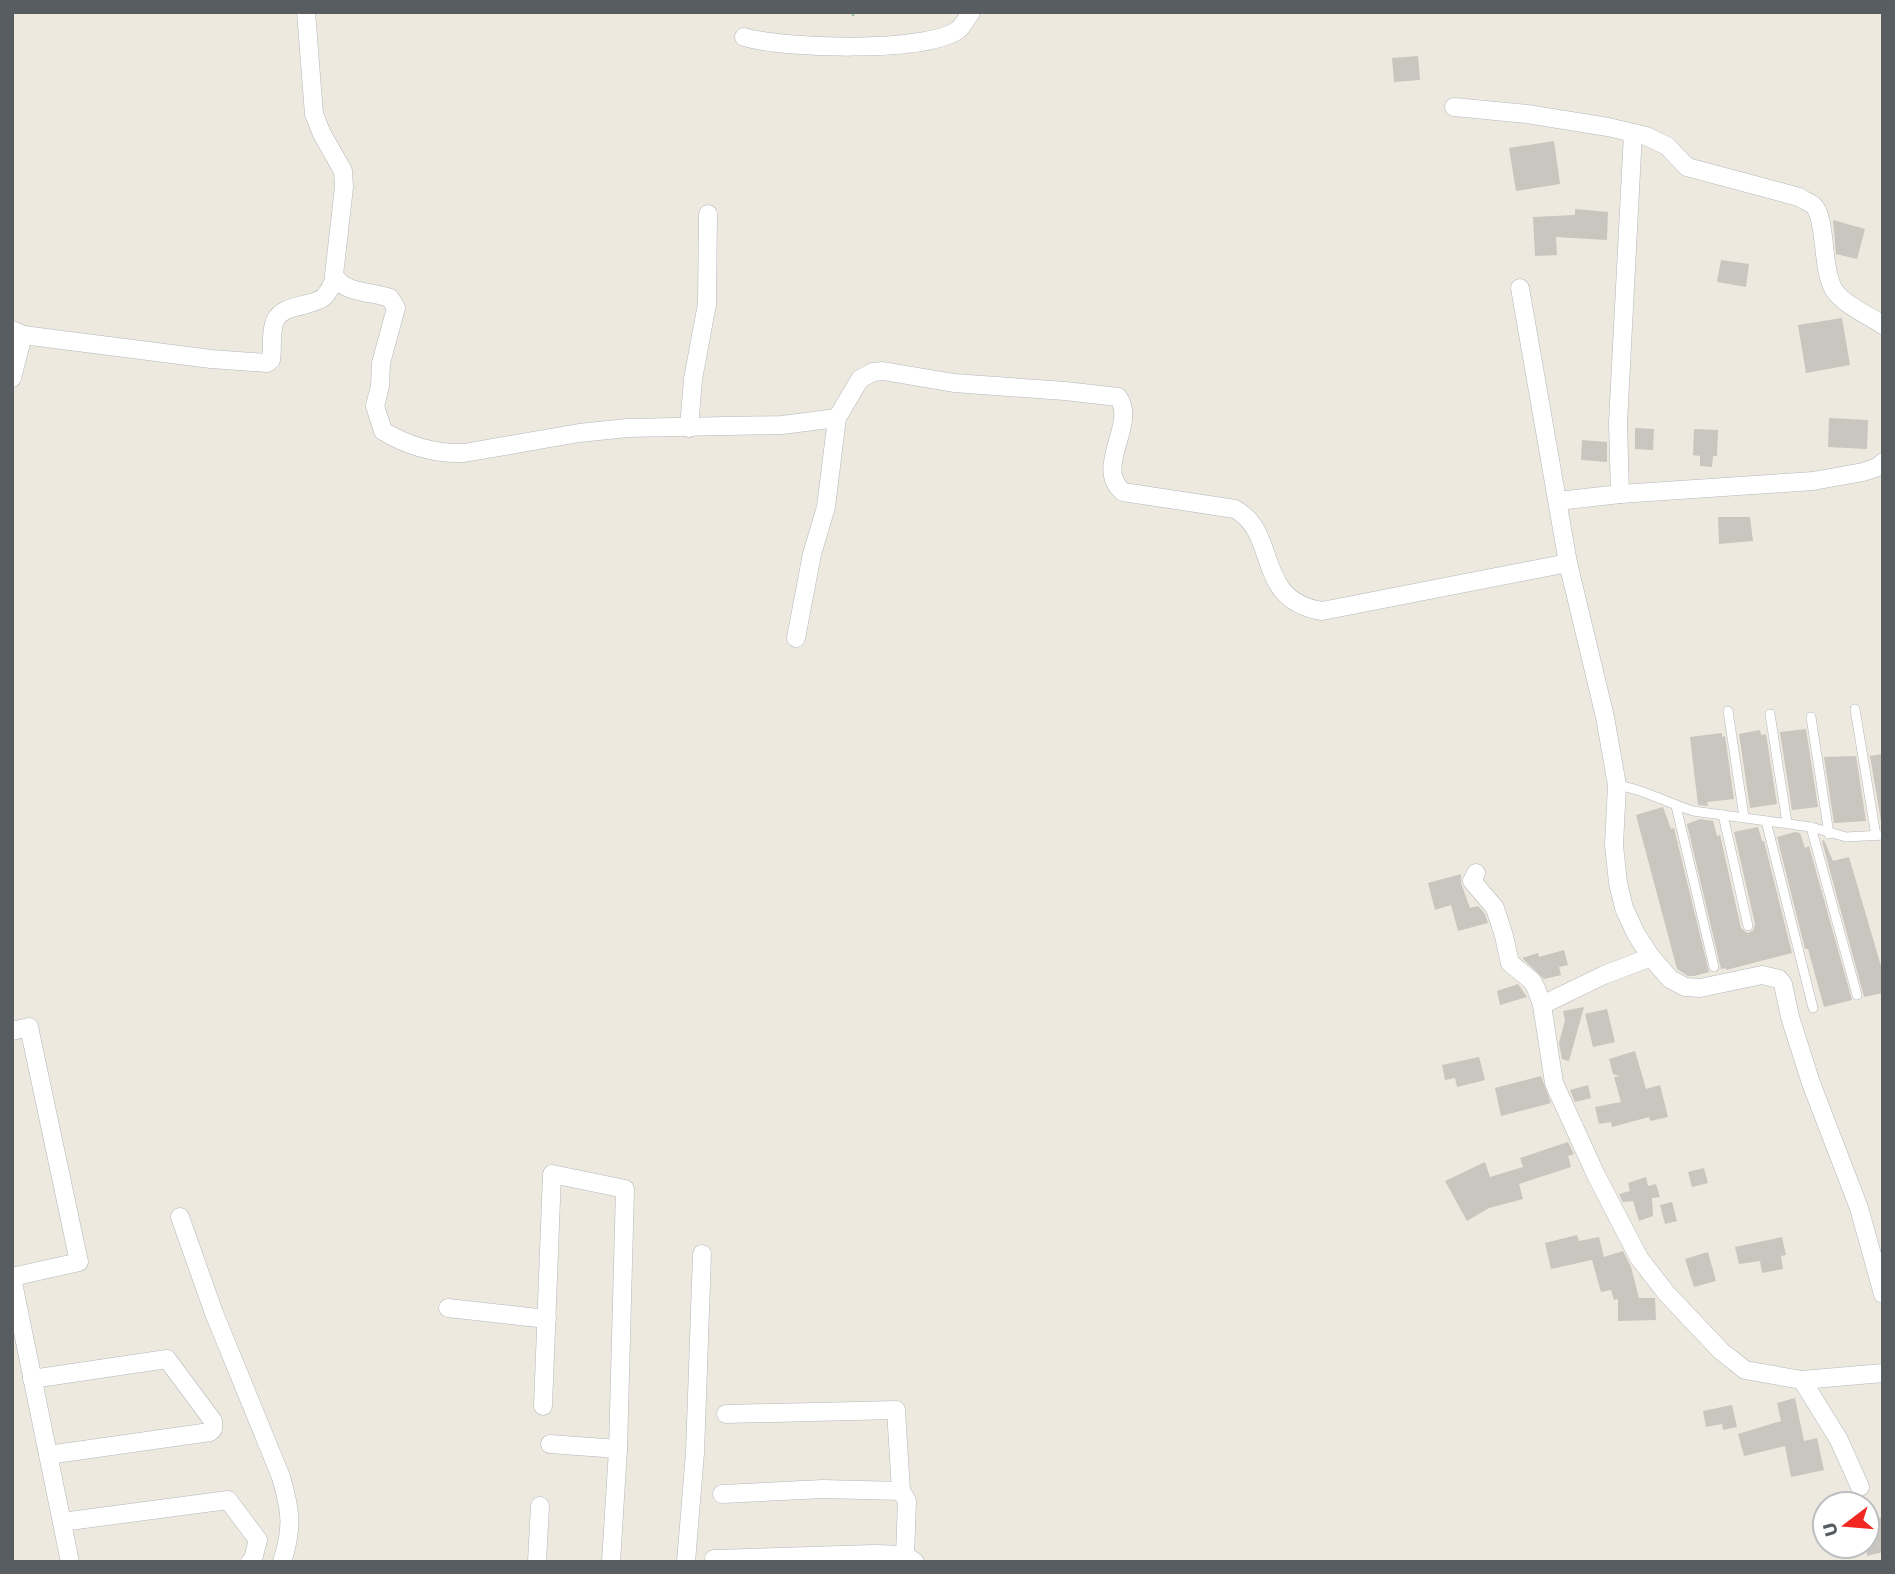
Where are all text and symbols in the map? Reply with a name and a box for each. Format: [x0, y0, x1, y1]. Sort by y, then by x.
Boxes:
north arrow [1811, 1490, 1881, 1560]
text: U [1817, 1520, 1843, 1539]

